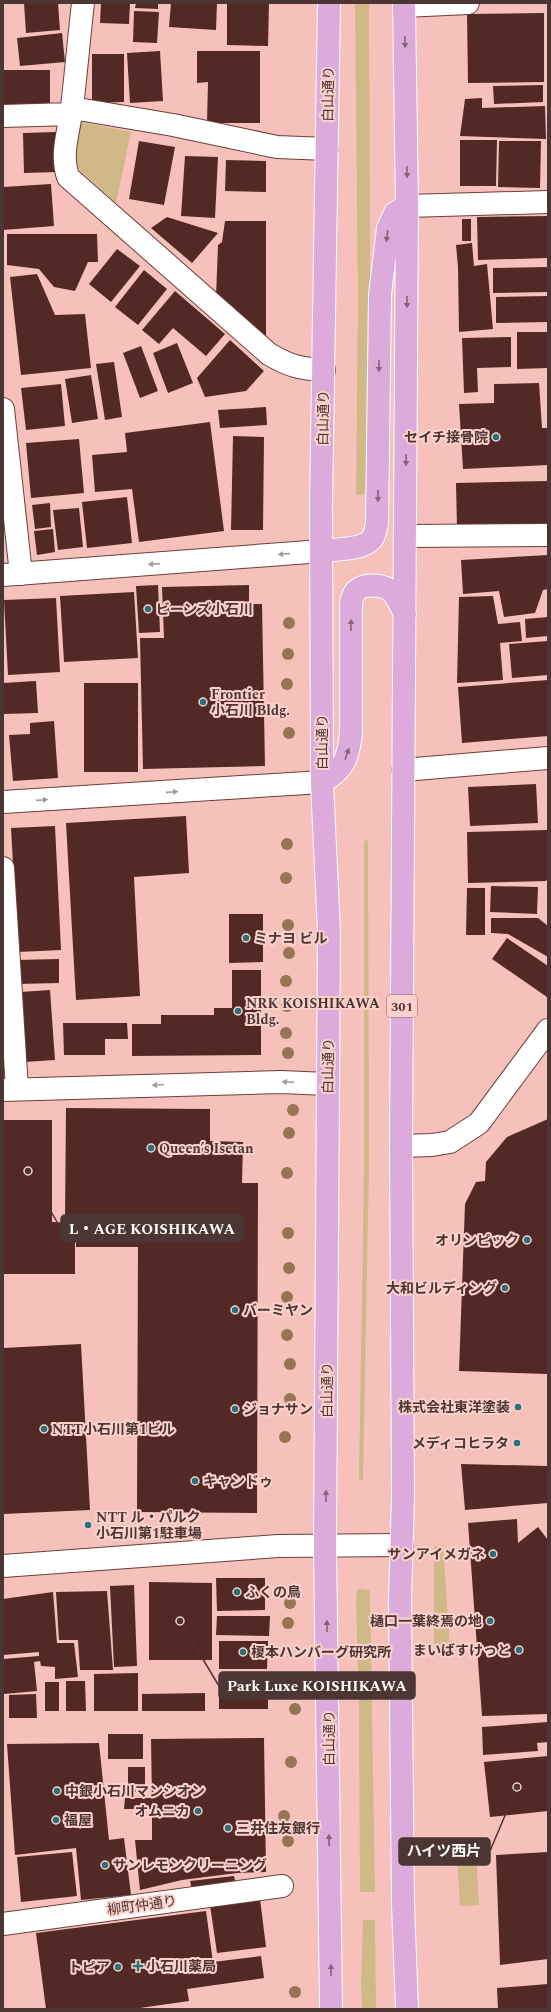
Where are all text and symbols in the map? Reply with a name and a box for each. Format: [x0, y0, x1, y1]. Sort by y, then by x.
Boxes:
one-way arrow [401, 36, 408, 48]
street label: 白山通り [318, 66, 339, 122]
one-way arrow [404, 166, 410, 179]
one-way arrow [384, 230, 390, 242]
one-way arrow [404, 296, 410, 309]
one-way arrow [376, 360, 382, 373]
street label: 白山通り [313, 390, 334, 446]
place label: セイチ接骨院 [404, 427, 488, 448]
marker: セイチ接骨院 [491, 432, 501, 442]
one-way arrow [403, 454, 409, 467]
one-way arrow [375, 490, 381, 503]
one-way arrow [278, 550, 290, 557]
one-way arrow [148, 560, 160, 567]
place label: ビーンズ小石川 [156, 599, 253, 620]
marker: ビーンズ小石川 [143, 604, 153, 614]
one-way arrow [348, 618, 354, 631]
place label: Frontier 小石川 Bldg. [211, 684, 290, 721]
marker: Frontier 小石川 Bldg. [198, 697, 208, 707]
street label: 白山通り [312, 714, 333, 770]
one-way arrow [344, 748, 350, 760]
one-way arrow [166, 788, 178, 795]
one-way arrow [36, 797, 49, 803]
place label: ミナヨ ビル [254, 928, 328, 949]
marker: ミナヨ ビル [241, 933, 251, 943]
place label: NRK KOISHIKAWA Bldg. [246, 993, 380, 1030]
road number: 301 [387, 995, 417, 1017]
marker: NRK KOISHIKAWA Bldg. [233, 1006, 243, 1016]
street label: 白山通り [318, 1038, 339, 1094]
one-way arrow [282, 1079, 294, 1086]
one-way arrow [152, 1082, 164, 1089]
place label: Queen’s Isetan [159, 1138, 254, 1159]
marker: Queen’s Isetan [146, 1143, 156, 1153]
callout: L・AGE KOISHIKAWA [61, 1215, 243, 1242]
text: L・AGE KOISHIKAWA [69, 1218, 236, 1241]
place label: オリンピック [435, 1230, 519, 1251]
marker: オリンピック [522, 1235, 532, 1245]
place label: 大和ビルディング [386, 1278, 497, 1299]
marker: 大和ビルディング [500, 1283, 510, 1293]
place label: バーミヤン [243, 1300, 313, 1321]
marker: バーミヤン [230, 1305, 240, 1315]
street label: 白山通り [317, 1362, 338, 1418]
place label: 株式会社東洋塗装 [398, 1397, 510, 1418]
place label: ジョナサン [243, 1399, 313, 1420]
marker: 株式会社東洋塗装 [513, 1402, 523, 1412]
marker: ジョナサン [230, 1404, 240, 1414]
place label: NTT小石川第1ビル [52, 1419, 175, 1440]
marker: NTT小石川第1ビル [39, 1424, 49, 1434]
place label: メディコヒラタ [412, 1433, 509, 1454]
marker: メディコヒラタ [512, 1438, 522, 1448]
place label: キャンドゥ [203, 1471, 273, 1492]
marker: キャンドゥ [190, 1476, 200, 1486]
one-way arrow [323, 1489, 329, 1502]
place label: NTT ル・パルク 小石川第1駐車場 [96, 1507, 202, 1544]
marker: NTT ル・パルク 小石川第1駐車場 [83, 1520, 93, 1530]
place label: サンアイメガネ [388, 1544, 485, 1565]
marker: サンアイメガネ [488, 1549, 498, 1559]
place label: ふくの鳥 [245, 1582, 301, 1603]
marker: ふくの鳥 [232, 1587, 242, 1597]
place label: 樋口一葉終焉の地 [370, 1611, 482, 1632]
marker: 樋口一葉終焉の地 [485, 1616, 495, 1626]
one-way arrow [324, 1619, 330, 1632]
place label: まいばすけっと [413, 1640, 511, 1661]
place label: 榎本ハンバーグ研究所 [251, 1642, 391, 1663]
marker: まいばすけっと [514, 1645, 524, 1655]
marker: 榎本ハンバーグ研究所 [238, 1647, 248, 1657]
callout: Park Luxe KOISHIKAWA [219, 1672, 415, 1699]
text: Park Luxe KOISHIKAWA [227, 1675, 407, 1698]
street label: 白山通り [319, 1710, 340, 1766]
place label: 中銀小石川マンシオン [65, 1781, 205, 1802]
marker: 中銀小石川マンシオン [52, 1786, 62, 1796]
place label: オムニカ [134, 1801, 190, 1822]
marker: オムニカ [193, 1806, 203, 1816]
place label: 福屋 [64, 1810, 92, 1831]
marker: 福屋 [51, 1815, 61, 1825]
place label: 三井住友銀行 [236, 1818, 320, 1839]
marker: 三井住友銀行 [223, 1823, 233, 1833]
one-way arrow [326, 1833, 332, 1846]
callout: ハイツ西片 [399, 1838, 490, 1865]
text: ハイツ西片 [407, 1840, 481, 1863]
place label: サンレモンクリーニング [113, 1855, 267, 1876]
marker: サンレモンクリーニング [100, 1860, 110, 1870]
street label: 柳町仲通り [106, 1890, 178, 1921]
place label: 小石川薬局 [146, 1956, 216, 1977]
place label: トピア [68, 1957, 110, 1978]
marker: 小石川薬局 [133, 1961, 143, 1971]
marker: トピア [113, 1962, 123, 1972]
one-way arrow [328, 1963, 334, 1976]

